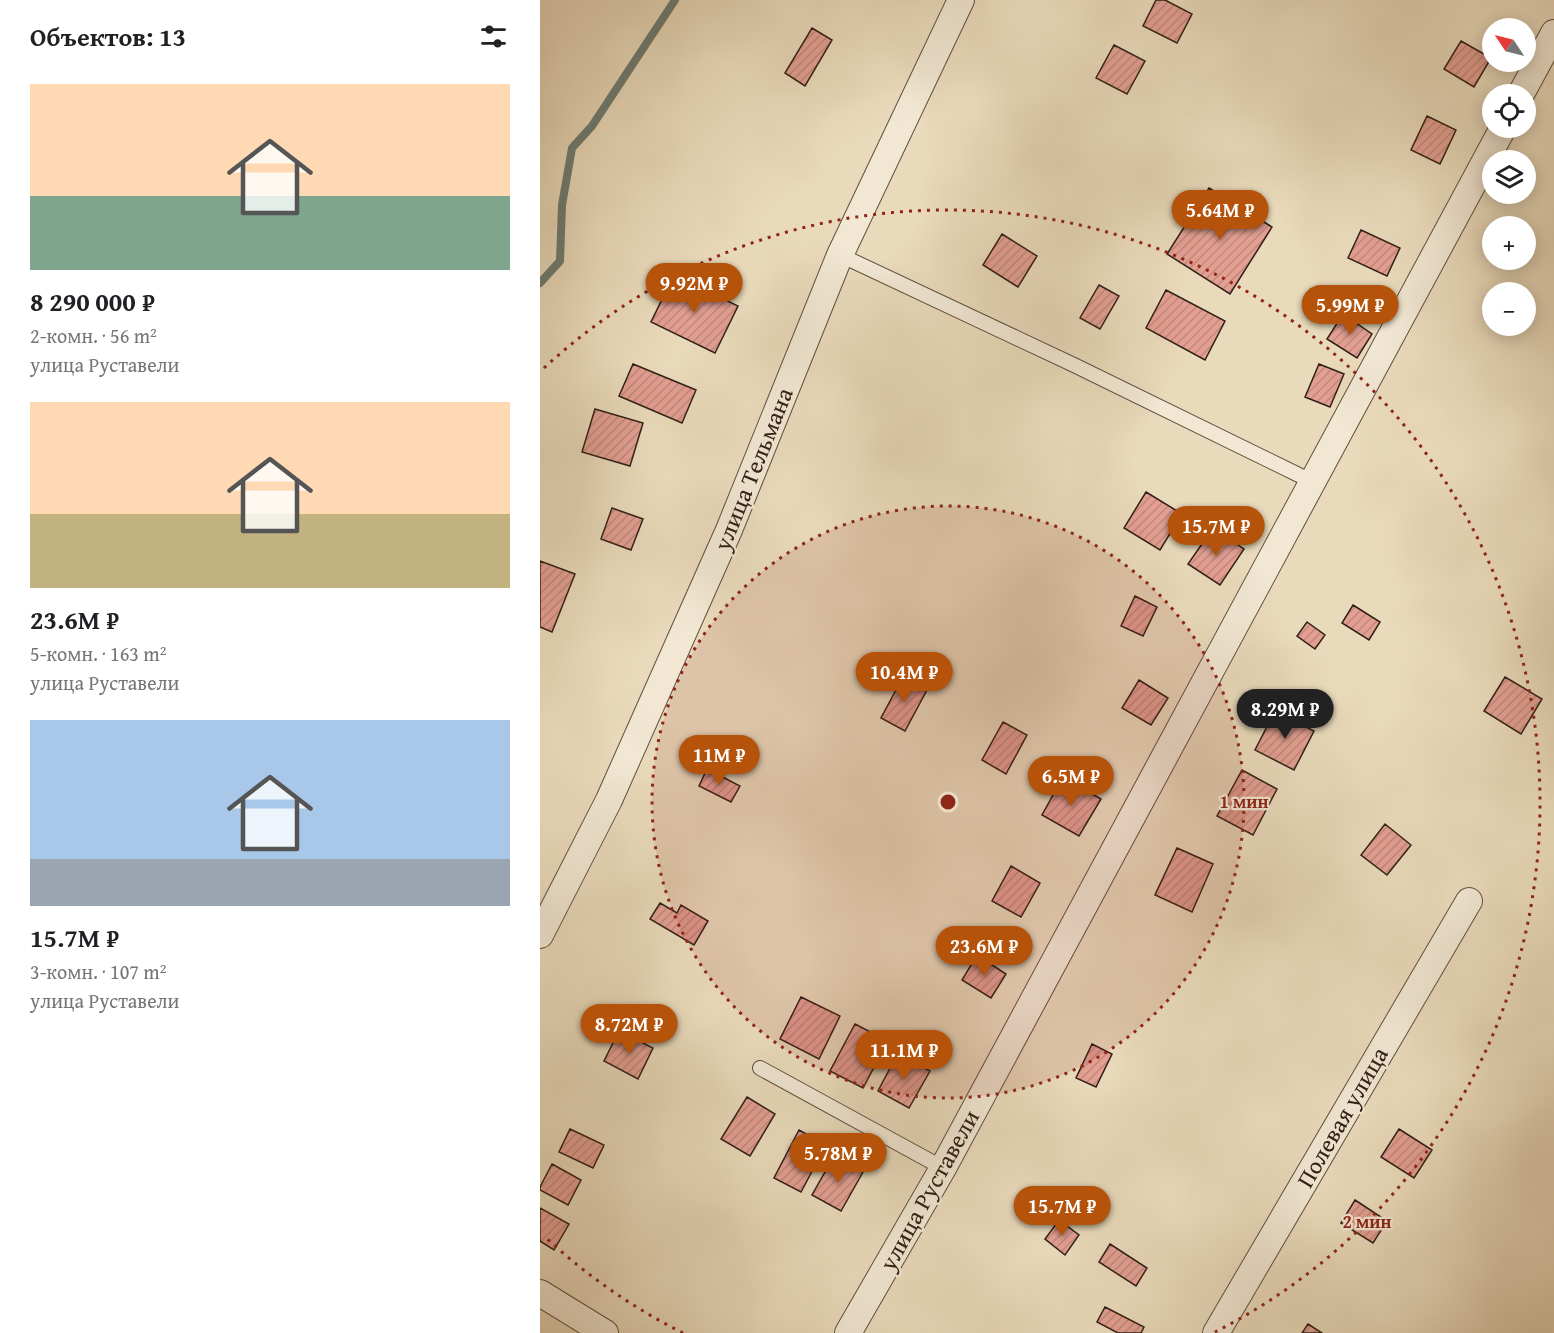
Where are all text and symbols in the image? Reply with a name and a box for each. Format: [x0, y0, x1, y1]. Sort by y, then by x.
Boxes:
text: Объектов: 13 [30, 17, 186, 56]
north arrow [1482, 18, 1536, 72]
map controls [1482, 18, 1536, 336]
icon: filters [477, 20, 510, 53]
button: locate [1482, 84, 1536, 138]
icon: home [216, 123, 324, 231]
button: layers [1482, 150, 1536, 204]
pin: 5.64M ₽ [1165, 190, 1275, 241]
text: 5.64M ₽ [1186, 195, 1254, 224]
button: + [1482, 216, 1536, 270]
pin: 9.92M ₽ [639, 263, 749, 314]
text: 9.92M ₽ [660, 268, 728, 297]
text: 8 290 000 ₽ [30, 282, 155, 321]
button: − [1482, 282, 1536, 336]
pin: 5.99M ₽ [1295, 285, 1405, 336]
text: 5.99M ₽ [1316, 290, 1384, 319]
text: 2-комн. · 56 m² [30, 321, 157, 350]
text: улица Руставели [30, 350, 179, 379]
street label: улица Тельмана [704, 382, 802, 557]
icon: home [216, 441, 324, 549]
pin: 15.7M ₽ [1161, 506, 1271, 557]
text: 15.7M ₽ [1182, 511, 1250, 540]
text: 23.6M ₽ [30, 600, 119, 639]
text: 5-комн. · 163 m² [30, 639, 166, 668]
pin: 10.4M ₽ [849, 652, 959, 703]
text: 10.4M ₽ [870, 657, 938, 686]
text: улица Руставели [30, 668, 179, 697]
pin: 8.29M ₽ [1230, 689, 1340, 740]
text: 8.29M ₽ [1251, 694, 1319, 723]
pin: 11M ₽ [677, 735, 761, 786]
text: 11M ₽ [693, 740, 745, 769]
pin: 6.5M ₽ [1022, 756, 1120, 807]
icon: home [216, 759, 324, 867]
text: 6.5M ₽ [1042, 761, 1100, 790]
text: 1 мин [1219, 788, 1269, 815]
centre of rings [938, 792, 958, 812]
text: 15.7M ₽ [30, 918, 119, 957]
pin: 23.6M ₽ [929, 926, 1039, 977]
text: 23.6M ₽ [950, 931, 1018, 960]
text: 3-комн. · 107 m² [30, 957, 166, 986]
text: улица Руставели [30, 986, 179, 1015]
pin: 8.72M ₽ [574, 1004, 684, 1055]
text: 8.72M ₽ [595, 1009, 663, 1038]
pin: 11.1M ₽ [849, 1030, 959, 1081]
text: 11.1M ₽ [870, 1035, 938, 1064]
street label: Полевая улица [1287, 1040, 1397, 1194]
street label: улица Руставели [870, 1103, 988, 1278]
pin: 5.78M ₽ [783, 1133, 893, 1184]
text: 5.78M ₽ [804, 1138, 872, 1167]
pin: 15.7M ₽ [1007, 1186, 1117, 1237]
text: 15.7M ₽ [1028, 1191, 1096, 1220]
text: 2 мин [1342, 1208, 1392, 1235]

